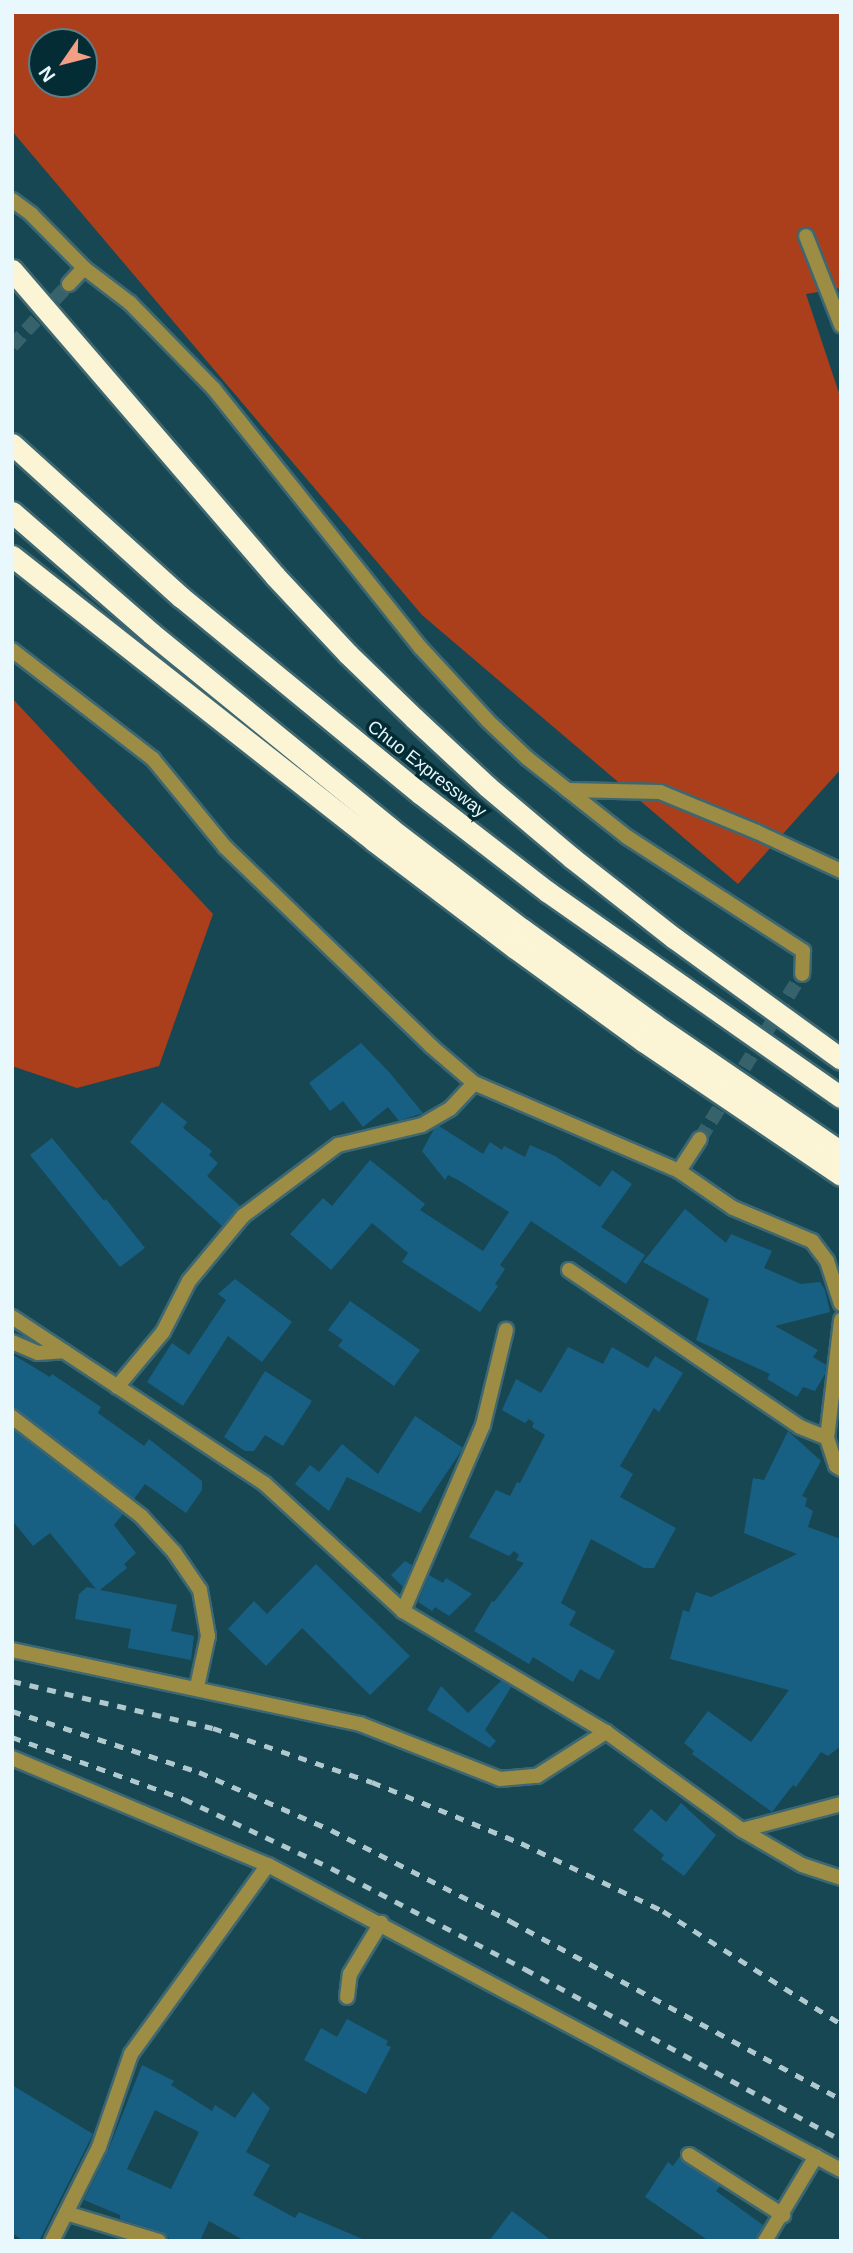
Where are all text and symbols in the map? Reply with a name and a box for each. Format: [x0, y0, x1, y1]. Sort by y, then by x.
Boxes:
north arrow [28, 28, 98, 98]
text: N [34, 63, 60, 86]
street label: Chuo Expressway [363, 716, 491, 822]

